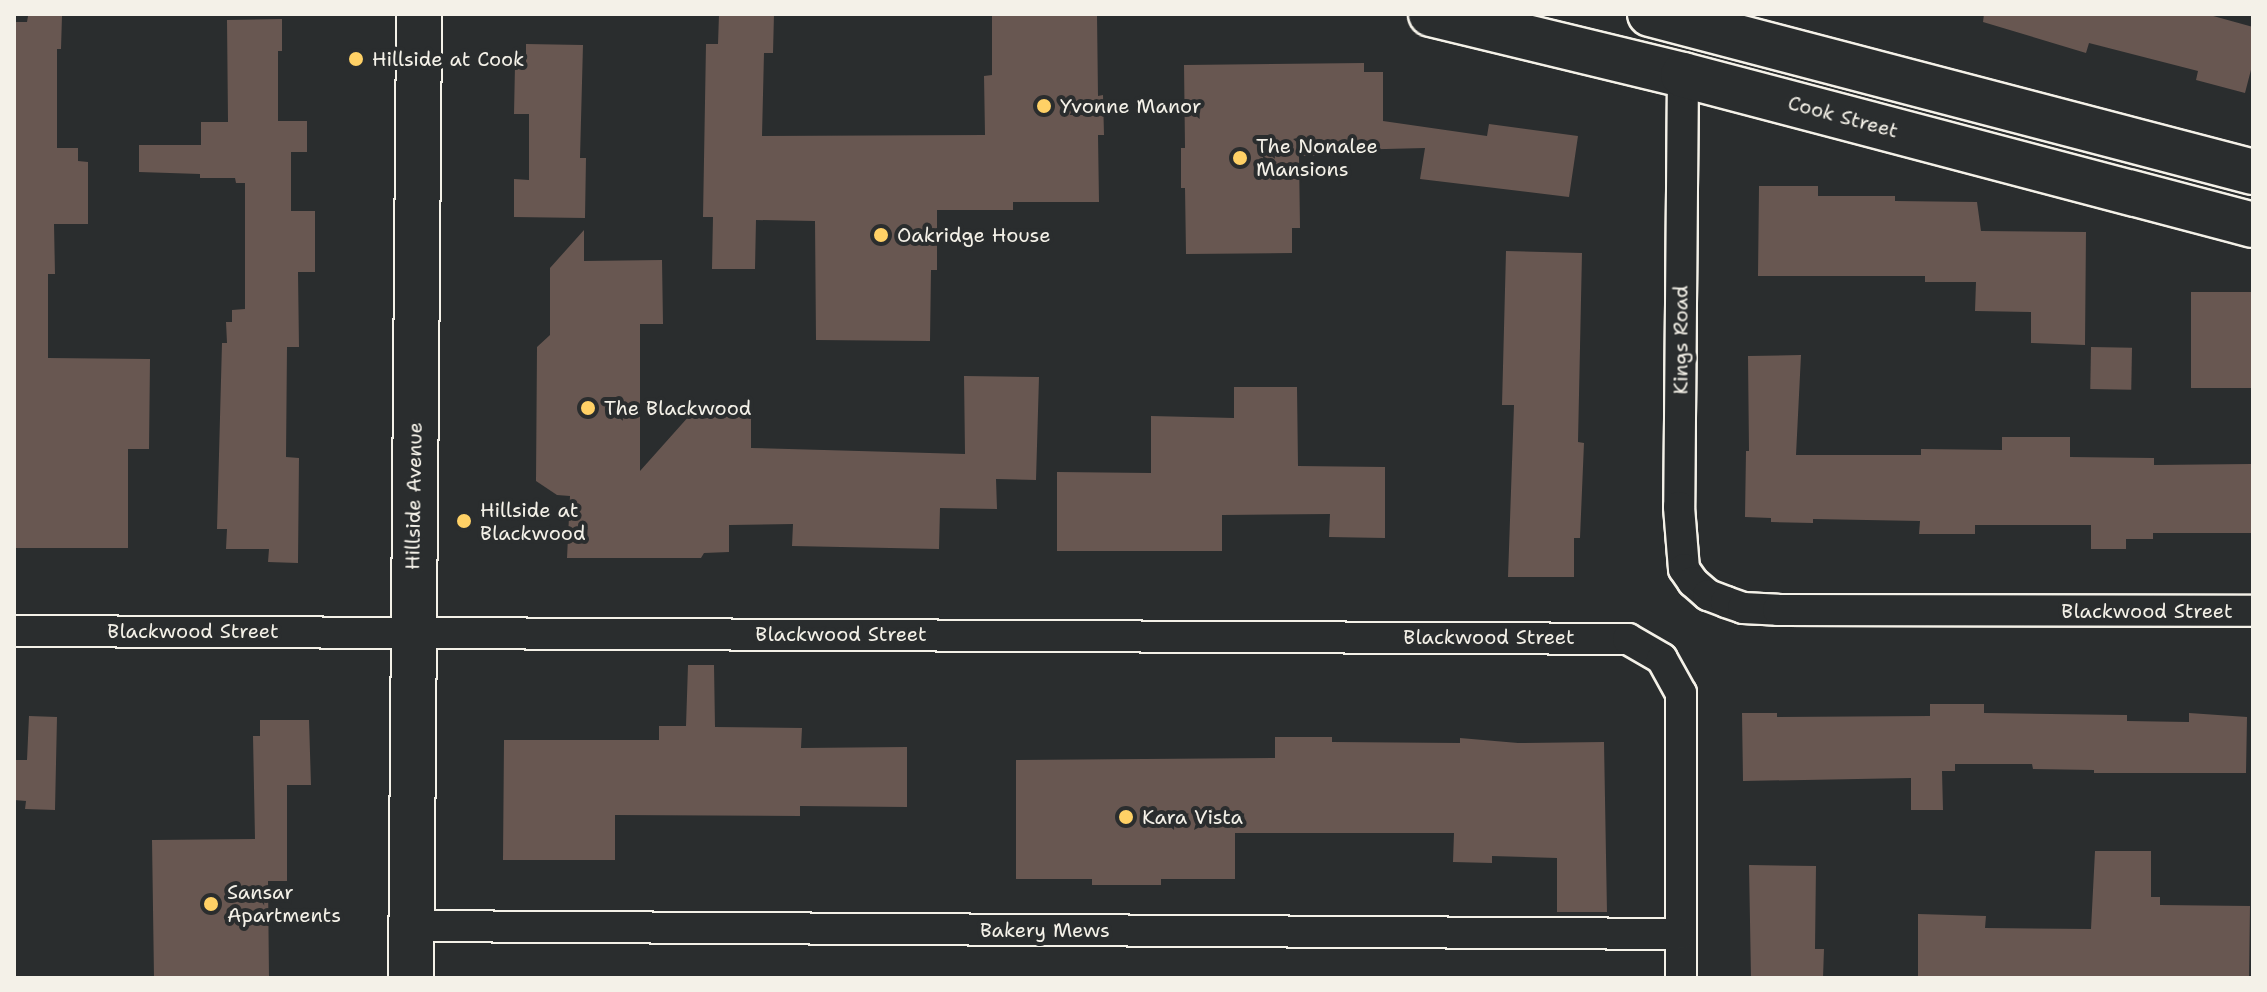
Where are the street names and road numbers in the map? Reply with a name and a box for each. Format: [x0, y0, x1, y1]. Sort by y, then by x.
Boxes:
street label: Cook Street [1785, 91, 1901, 143]
street label: Kings Road [1669, 285, 1693, 395]
street label: Hillside Avenue [401, 422, 427, 570]
street label: Blackwood Street [2061, 599, 2233, 623]
street label: Blackwood Street [107, 619, 279, 643]
street label: Blackwood Street [755, 622, 927, 646]
street label: Blackwood Street [1403, 625, 1575, 649]
street label: Bakery Mews [980, 918, 1110, 942]

